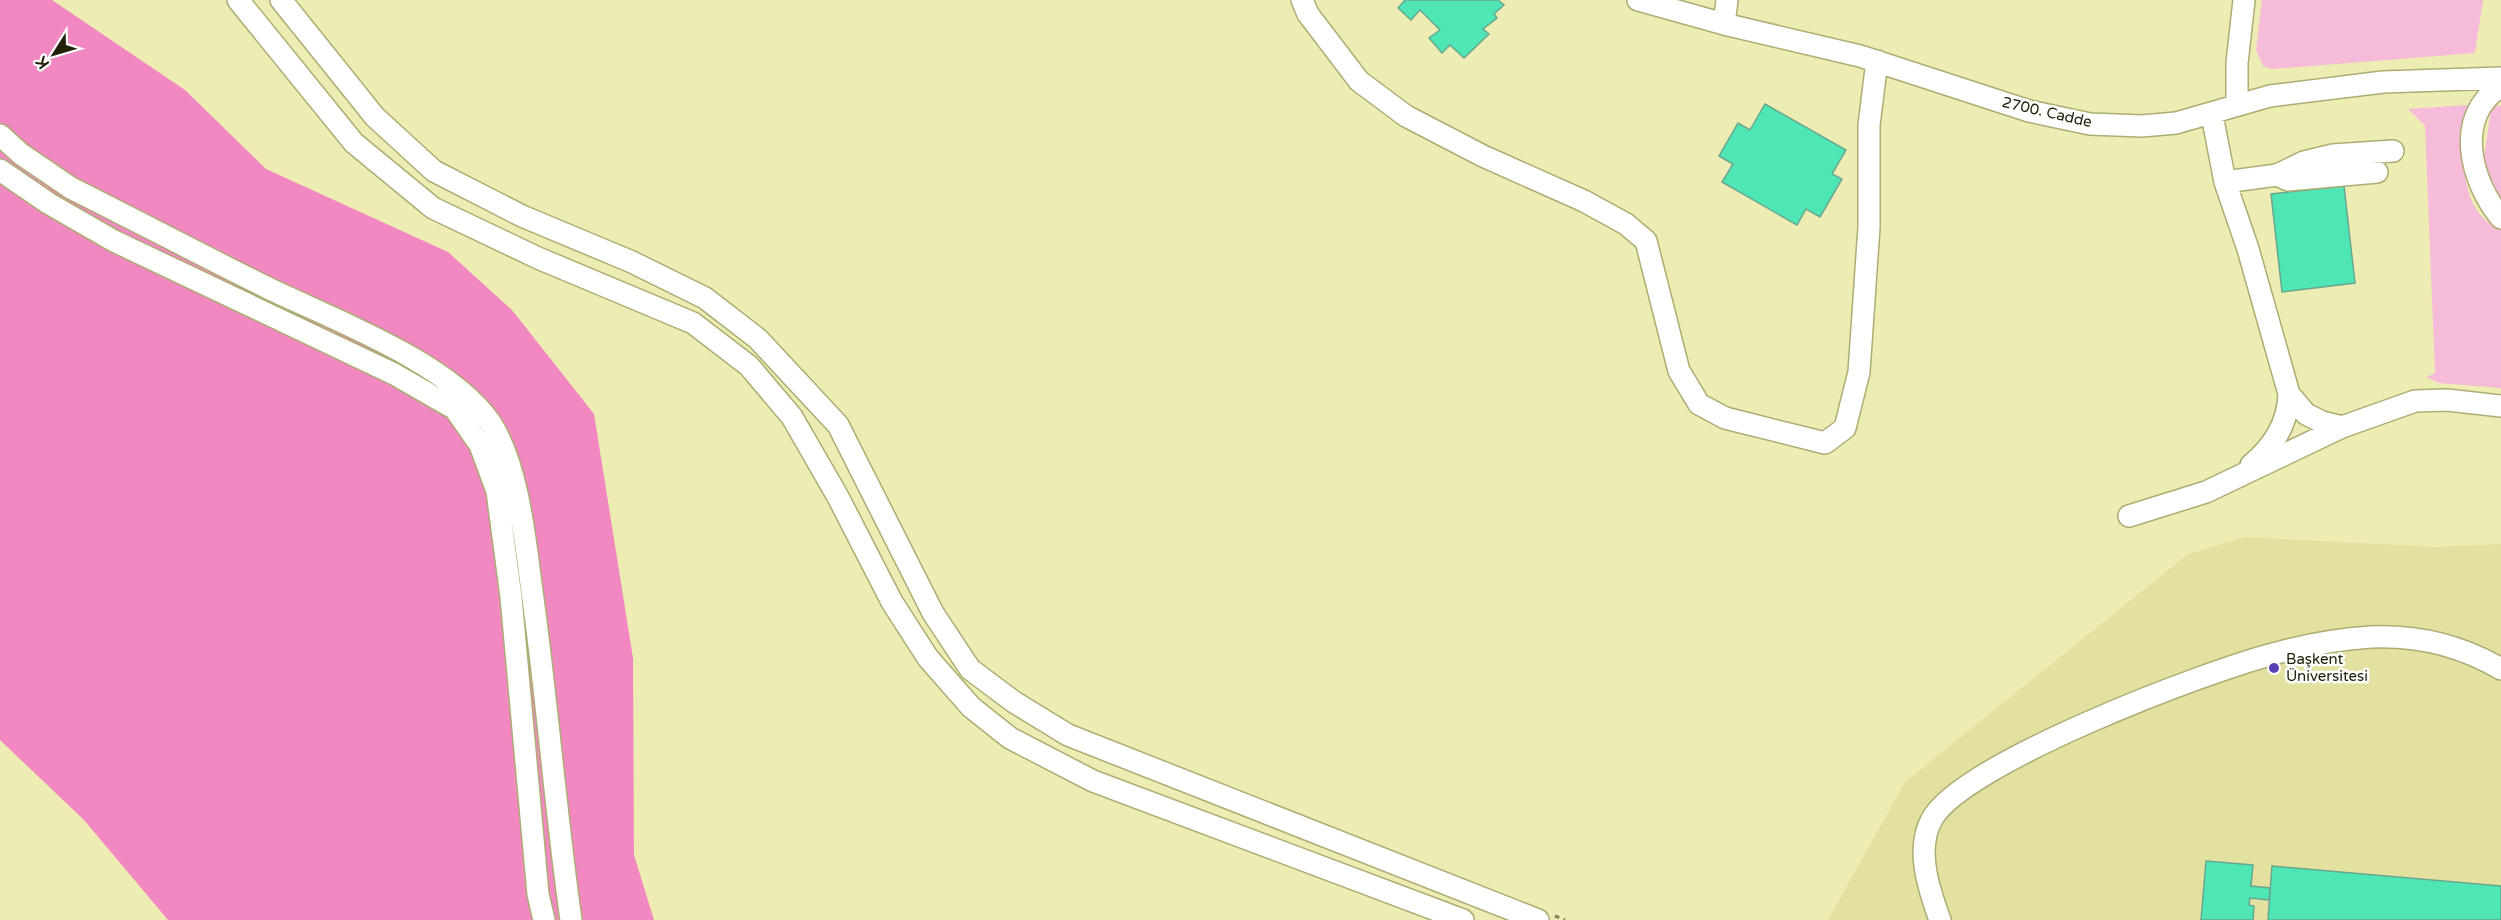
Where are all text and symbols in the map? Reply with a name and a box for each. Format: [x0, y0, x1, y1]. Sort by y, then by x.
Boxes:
north arrow [24, 24, 84, 84]
text: K [31, 52, 54, 73]
street label: 2700. Cadde [2000, 93, 2094, 131]
place label: Başkent Üniversitesi [2286, 650, 2368, 685]
marker: Başkent Üniversitesi [2267, 661, 2281, 675]

